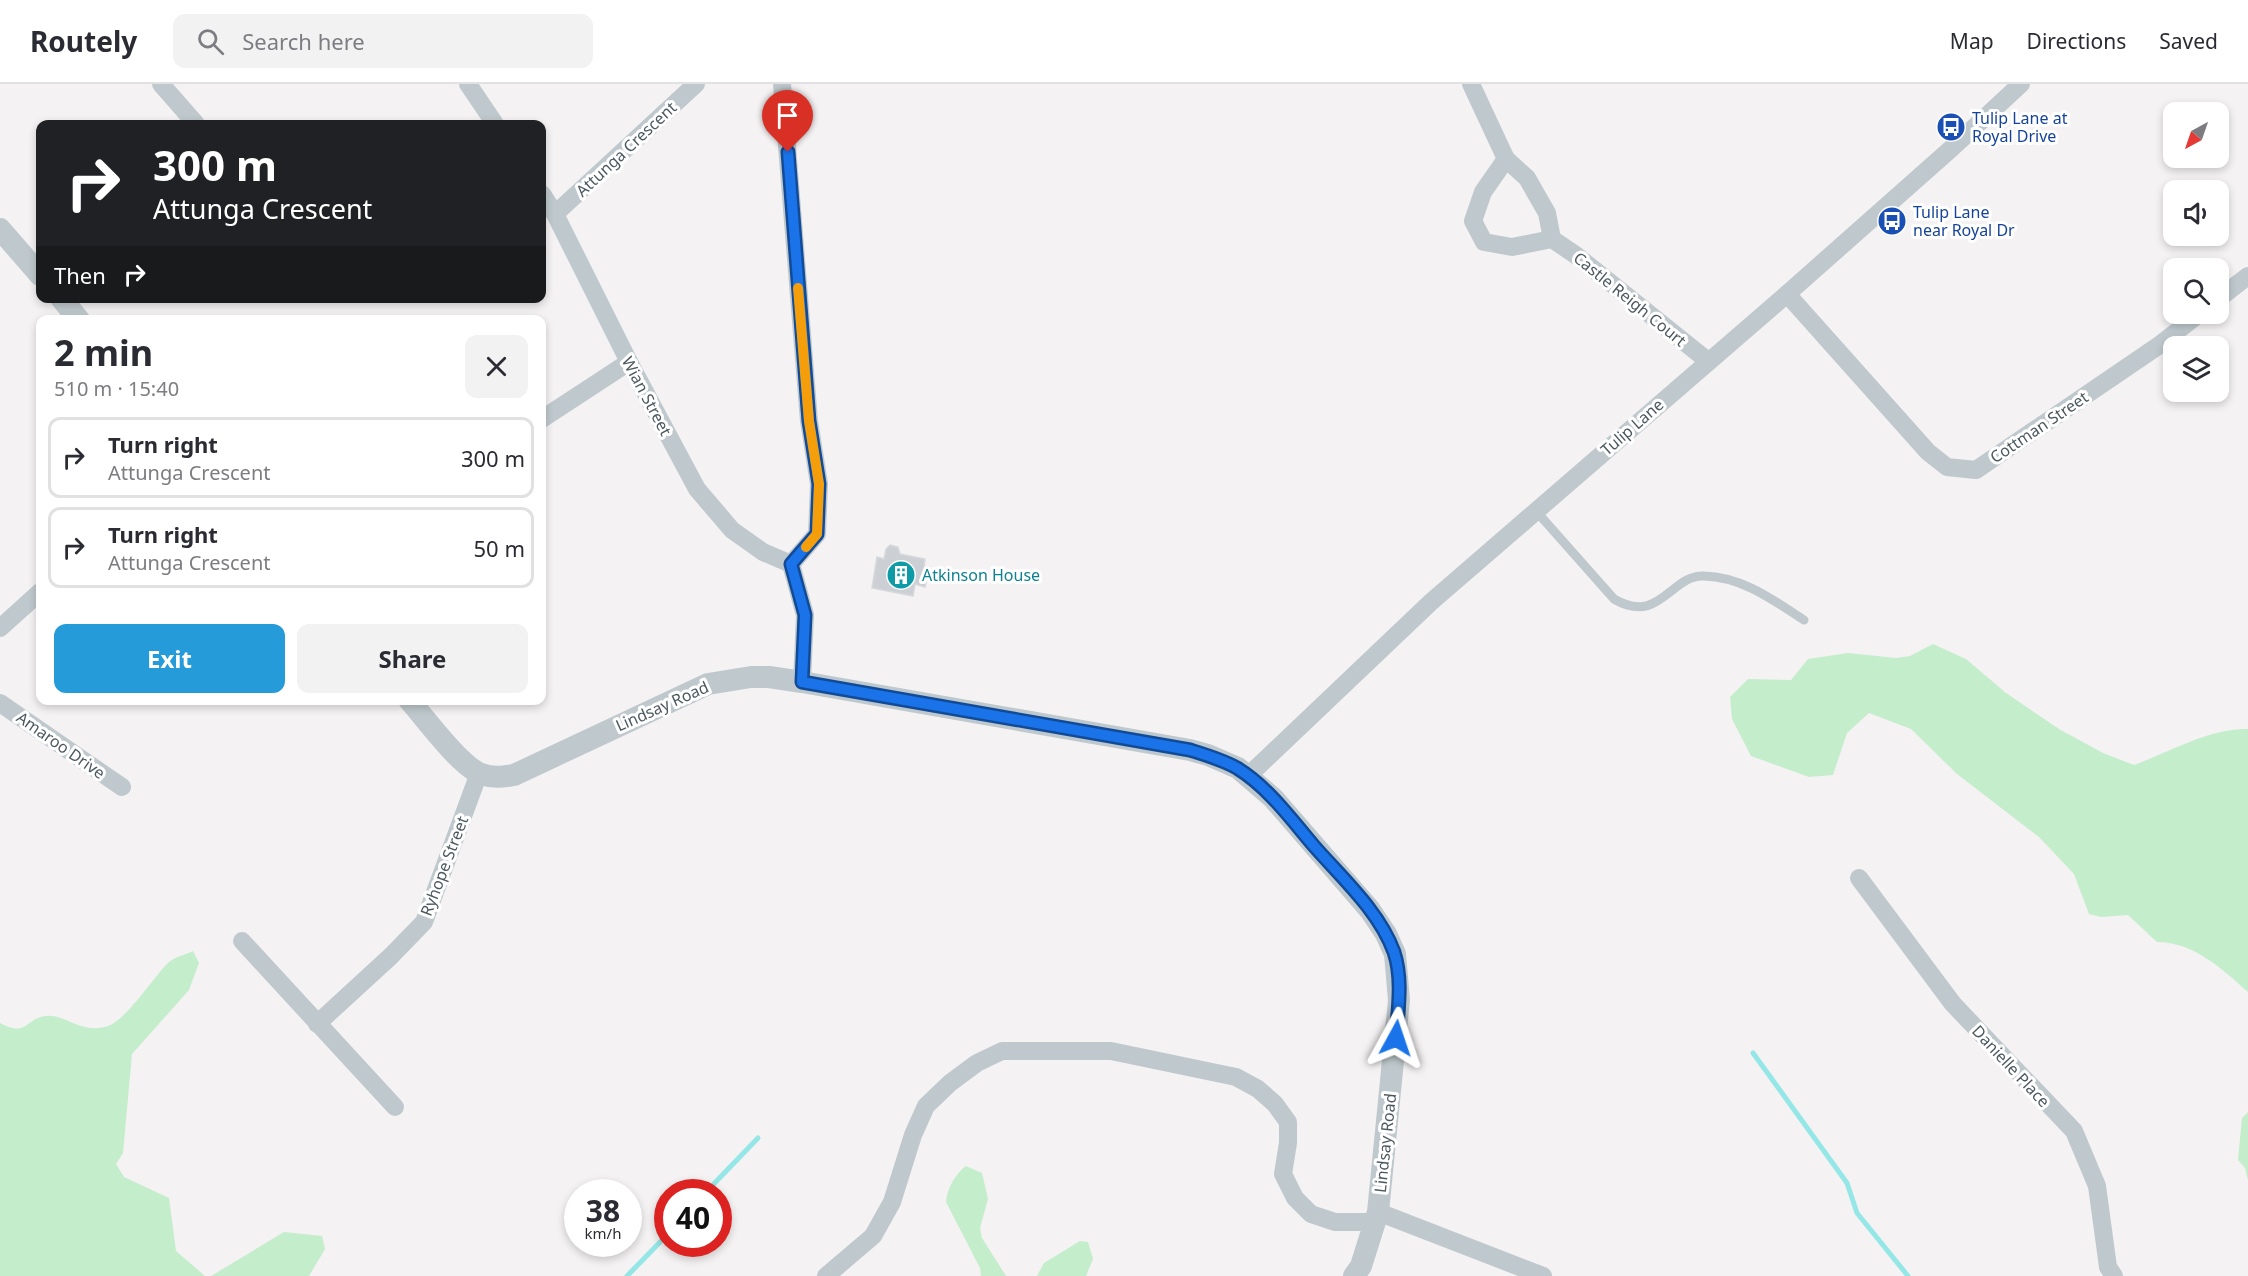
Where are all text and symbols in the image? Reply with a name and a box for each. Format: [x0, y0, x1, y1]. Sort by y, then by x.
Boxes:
search box [173, 14, 593, 68]
text: Routely [30, 22, 137, 60]
icon: search [194, 25, 227, 58]
text: Search here [242, 26, 365, 56]
text: Map [1950, 27, 1994, 55]
text: Directions [2027, 27, 2126, 55]
text: Saved [2159, 27, 2218, 55]
pin [762, 90, 813, 152]
street label: Attunga Crescent [571, 96, 681, 201]
icon: arrive [771, 99, 804, 132]
north arrow [2163, 102, 2229, 168]
map controls [2163, 102, 2229, 402]
place label: Tulip Lane at Royal Drive [1972, 107, 2068, 147]
bus stop icon: Tulip Lane at Royal Drive [1935, 111, 1967, 143]
text: 300 m [153, 136, 277, 193]
icon: right [54, 144, 132, 222]
button: sound [2163, 180, 2229, 246]
text: Attunga Crescent [153, 190, 372, 227]
place label: Tulip Lane near Royal Dr [1913, 201, 2015, 241]
bus stop icon: Tulip Lane near Royal Dr [1876, 205, 1908, 237]
street label: Castle Reigh Court [1569, 247, 1691, 351]
icon: right [118, 258, 151, 291]
button: search [2163, 258, 2229, 324]
text: Then [54, 260, 106, 290]
text: 2 min [54, 328, 153, 377]
button: close [465, 335, 528, 398]
button: layers [2163, 336, 2229, 402]
street label: Wian Street [617, 353, 677, 440]
text: 510 m · 15:40 [54, 375, 179, 402]
street label: Cottman Street [1986, 386, 2093, 468]
street label: Tulip Lane [1596, 394, 1668, 460]
text: Turn right [108, 429, 218, 459]
icon: right [57, 441, 90, 474]
text: 300 m [461, 443, 525, 473]
text: Attunga Crescent [108, 459, 270, 486]
text: Turn right [108, 519, 218, 549]
icon: right [57, 531, 90, 564]
text: 50 m [474, 533, 525, 563]
text: Attunga Crescent [108, 549, 270, 576]
building icon: Atkinson House [885, 559, 917, 591]
place label: Atkinson House [922, 564, 1040, 586]
button: Exit [54, 624, 285, 693]
button: Share [297, 624, 528, 693]
street label: Lindsay Road [612, 676, 712, 736]
street label: Amaroo Drive [12, 706, 110, 784]
street label: Ryhope Street [415, 813, 473, 919]
position arrow [1364, 1006, 1428, 1070]
street label: Danielle Place [1967, 1020, 2055, 1112]
street label: Lindsay Road [1369, 1092, 1401, 1194]
speed limit sign: 40 [654, 1179, 732, 1257]
text: 38 [586, 1190, 620, 1231]
text: km/h [585, 1223, 621, 1243]

